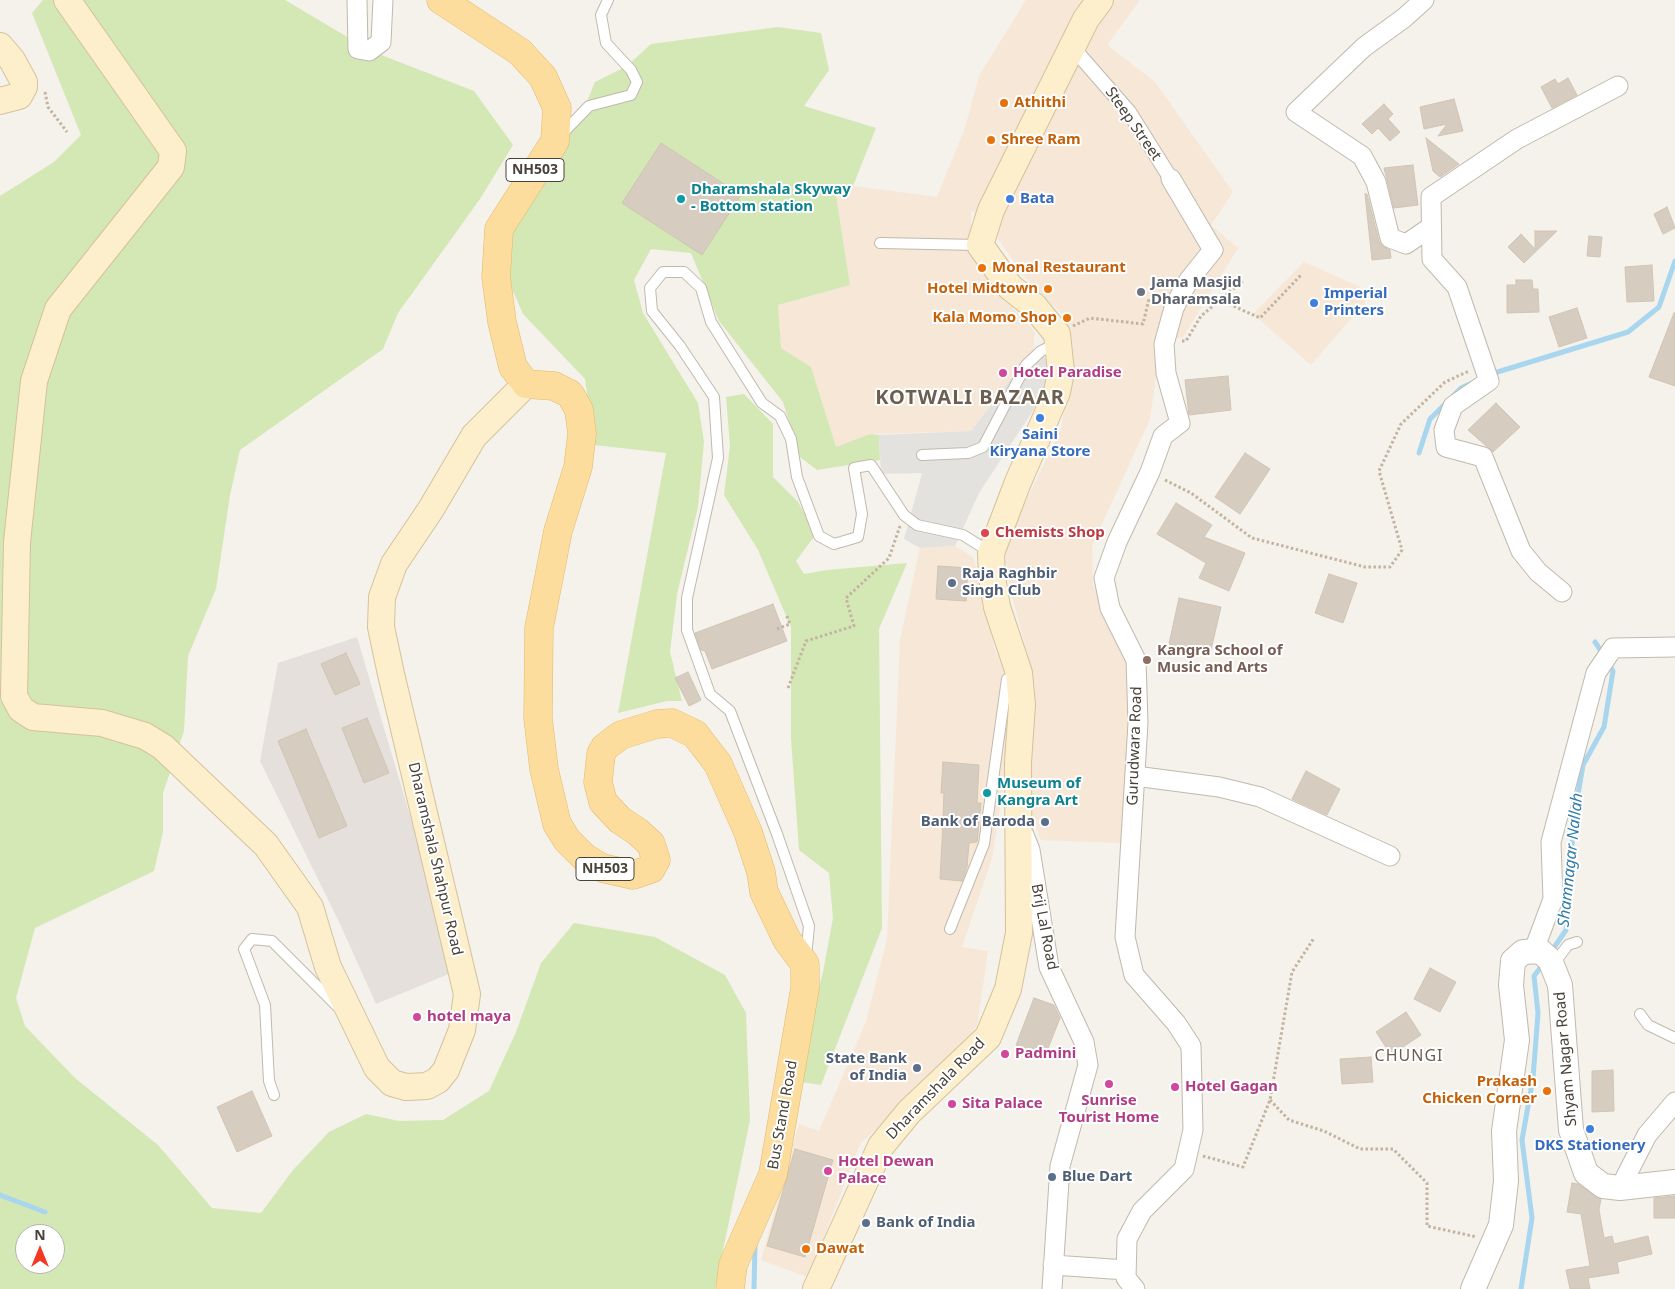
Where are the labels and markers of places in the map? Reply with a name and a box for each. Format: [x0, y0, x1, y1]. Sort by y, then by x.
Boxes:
place label: Athithi [1014, 94, 1066, 112]
marker: Athithi [998, 97, 1010, 109]
place label: Shree Ram [1001, 131, 1081, 149]
marker: Shree Ram [985, 134, 997, 146]
place label: Dharamshala Skyway - Bottom station [691, 181, 851, 216]
place label: Bata [1020, 190, 1054, 208]
marker: Dharamshala Skyway - Bottom station [675, 193, 687, 205]
marker: Bata [1004, 193, 1016, 205]
place label: Monal Restaurant [992, 259, 1126, 277]
marker: Monal Restaurant [976, 262, 988, 274]
place label: Jama Masjid Dharamsala [1151, 274, 1242, 309]
place label: Hotel Midtown [927, 280, 1038, 298]
marker: Hotel Midtown [1042, 283, 1054, 295]
place label: Imperial Printers [1324, 285, 1388, 320]
marker: Jama Masjid Dharamsala [1135, 286, 1147, 298]
marker: Imperial Printers [1308, 297, 1320, 309]
place label: Kala Momo Shop [932, 309, 1057, 327]
marker: Kala Momo Shop [1061, 312, 1073, 324]
place label: Hotel Paradise [1013, 364, 1122, 382]
marker: Hotel Paradise [997, 367, 1009, 379]
marker: Saini Kiryana Store [1034, 412, 1046, 424]
place label: Saini Kiryana Store [990, 426, 1090, 461]
place label: Chemists Shop [995, 524, 1105, 542]
marker: Chemists Shop [979, 527, 991, 539]
place label: Raja Raghbir Singh Club [962, 565, 1057, 600]
marker: Raja Raghbir Singh Club [946, 577, 958, 589]
place label: Kangra School of Music and Arts [1157, 642, 1283, 677]
marker: Kangra School of Music and Arts [1141, 654, 1153, 666]
place label: Museum of Kangra Art [997, 775, 1081, 810]
marker: Museum of Kangra Art [981, 787, 993, 799]
place label: Bank of Baroda [921, 813, 1035, 831]
marker: Bank of Baroda [1039, 816, 1051, 828]
place label: hotel maya [427, 1008, 511, 1026]
marker: hotel maya [411, 1011, 423, 1023]
place label: Padmini [1015, 1045, 1076, 1063]
marker: Padmini [999, 1048, 1011, 1060]
place label: State Bank of India [826, 1050, 907, 1085]
marker: State Bank of India [911, 1062, 923, 1074]
place label: Prakash Chicken Corner [1422, 1073, 1537, 1108]
marker: Sunrise Tourist Home [1103, 1078, 1115, 1090]
place label: Hotel Gagan [1185, 1078, 1278, 1096]
marker: Hotel Gagan [1169, 1081, 1181, 1093]
marker: Prakash Chicken Corner [1541, 1085, 1553, 1097]
place label: Sunrise Tourist Home [1059, 1092, 1159, 1127]
place label: Sita Palace [962, 1095, 1043, 1113]
marker: Sita Palace [946, 1098, 958, 1110]
marker: DKS Stationery [1584, 1123, 1596, 1135]
place label: DKS Stationery [1534, 1137, 1646, 1155]
place label: Hotel Dewan Palace [838, 1153, 934, 1188]
marker: Hotel Dewan Palace [822, 1165, 834, 1177]
place label: Blue Dart [1062, 1168, 1132, 1186]
marker: Blue Dart [1046, 1171, 1058, 1183]
place label: Bank of India [876, 1214, 976, 1232]
marker: Bank of India [860, 1217, 872, 1229]
place label: Dawat [816, 1240, 864, 1258]
marker: Dawat [800, 1243, 812, 1255]

